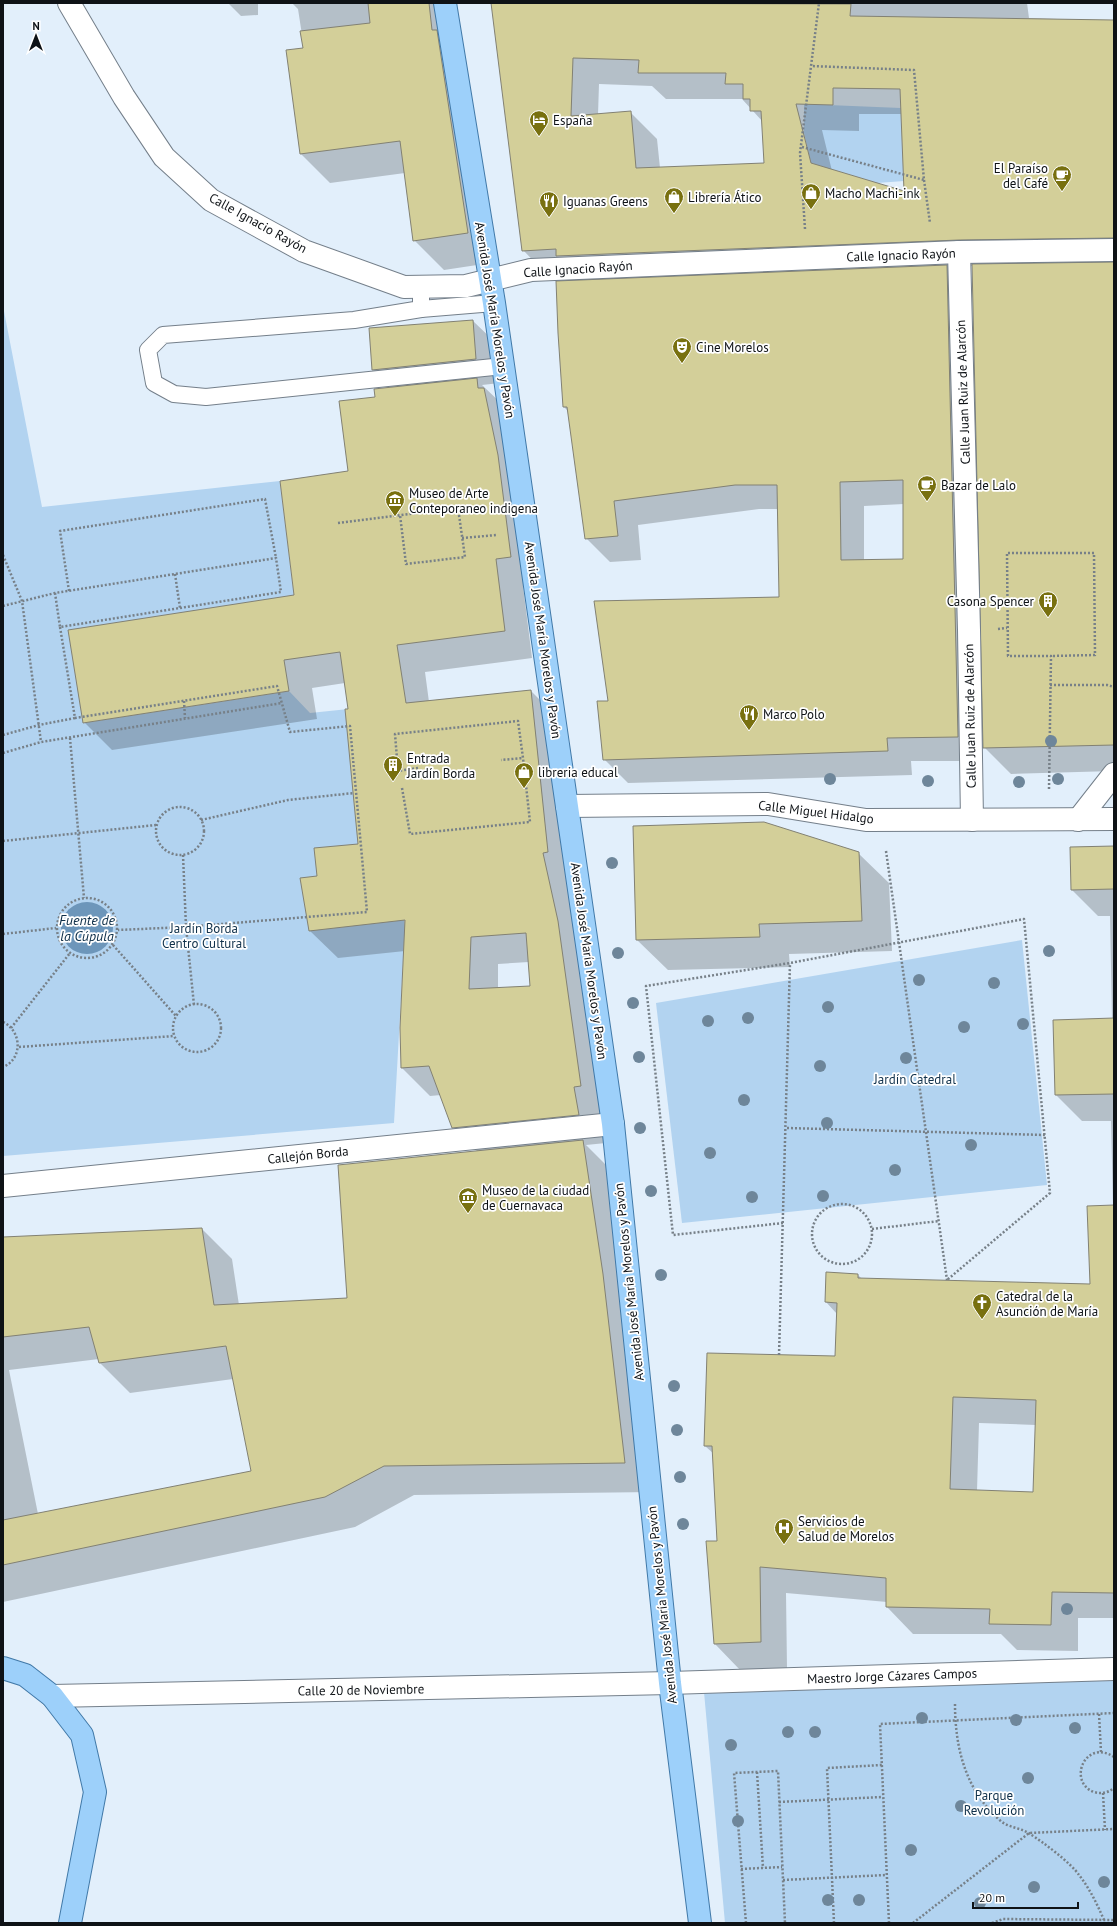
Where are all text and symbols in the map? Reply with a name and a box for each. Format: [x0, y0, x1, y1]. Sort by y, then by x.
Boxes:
north arrow [16, 16, 56, 56]
text: N [32, 19, 40, 33]
hotel icon: España [528, 109, 550, 137]
place label: España [553, 112, 592, 129]
place label: El Paraíso del Café [994, 160, 1048, 192]
cafe icon: El Paraíso del Café [1051, 164, 1073, 192]
shop icon: Macho Machi-ink [800, 182, 822, 210]
place label: Macho Machi-ink [825, 185, 921, 202]
shop icon: Librería Ático [663, 186, 685, 214]
street label: Calle Ignacio Rayón [206, 189, 310, 257]
place label: Librería Ático [688, 189, 762, 206]
restaurant icon: Iguanas Greens [538, 190, 560, 218]
place label: Iguanas Greens [563, 193, 648, 210]
street label: Avenida José María Morelos y Pavón [471, 221, 519, 419]
street label: Calle Ignacio Rayón [846, 245, 956, 265]
street label: Calle Ignacio Rayón [523, 257, 633, 281]
street label: Calle Juan Ruiz de Alarcón [952, 319, 974, 465]
theatre icon: Cine Morelos [671, 336, 693, 364]
place label: Cine Morelos [696, 339, 769, 356]
cafe icon: Bazar de Lalo [916, 474, 938, 502]
place label: Bazar de Lalo [941, 477, 1016, 494]
place label: Museo de Arte Conteporaneo indigena [409, 485, 538, 517]
museum icon: Museo de Arte Conteporaneo indigena [384, 489, 406, 517]
street label: Avenida José María Morelos y Pavón [521, 541, 565, 739]
building icon: Casona Spencer [1037, 590, 1059, 618]
place label: Casona Spencer [947, 593, 1035, 610]
street label: Calle Juan Ruiz de Alarcón [960, 644, 980, 788]
restaurant icon: Marco Polo [738, 703, 760, 731]
place label: Marco Polo [763, 706, 825, 723]
place label: Entrada Jardín Borda [406, 750, 475, 782]
building icon: Entrada Jardín Borda [382, 754, 404, 782]
shop icon: libreria educal [513, 761, 535, 789]
place label: libreria educal [538, 764, 618, 781]
street label: Calle Miguel Hidalgo [757, 796, 875, 828]
street label: Avenida José María Morelos y Pavón [567, 862, 611, 1060]
water label: Fuente de la Cúpula [59, 911, 116, 945]
park label: Jardín Borda Centro Cultural [162, 920, 246, 952]
park label: Jardín Catedral [873, 1071, 956, 1088]
street label: Callejón Borda [267, 1142, 349, 1168]
place label: Museo de la ciudad de Cuernavaca [482, 1182, 589, 1214]
street label: Avenida José María Morelos y Pavón [610, 1182, 648, 1382]
museum icon: Museo de la ciudad de Cuernavaca [457, 1186, 479, 1214]
place label: Catedral de la Asunción de María [996, 1288, 1098, 1320]
church icon: Catedral de la Asunción de María [971, 1292, 993, 1320]
street label: Avenida José María Morelos y Pavón [643, 1505, 681, 1705]
place label: Servicios de Salud de Morelos [798, 1513, 894, 1545]
hospital icon: Servicios de Salud de Morelos [773, 1517, 795, 1545]
street label: Maestro Jorge Cázares Campos [807, 1665, 977, 1687]
street label: Calle 20 de Noviembre [298, 1680, 424, 1700]
park label: Parque Revolución [964, 1787, 1024, 1819]
scale bar [973, 1884, 1078, 1910]
text: 20 m [979, 1890, 1005, 1905]

